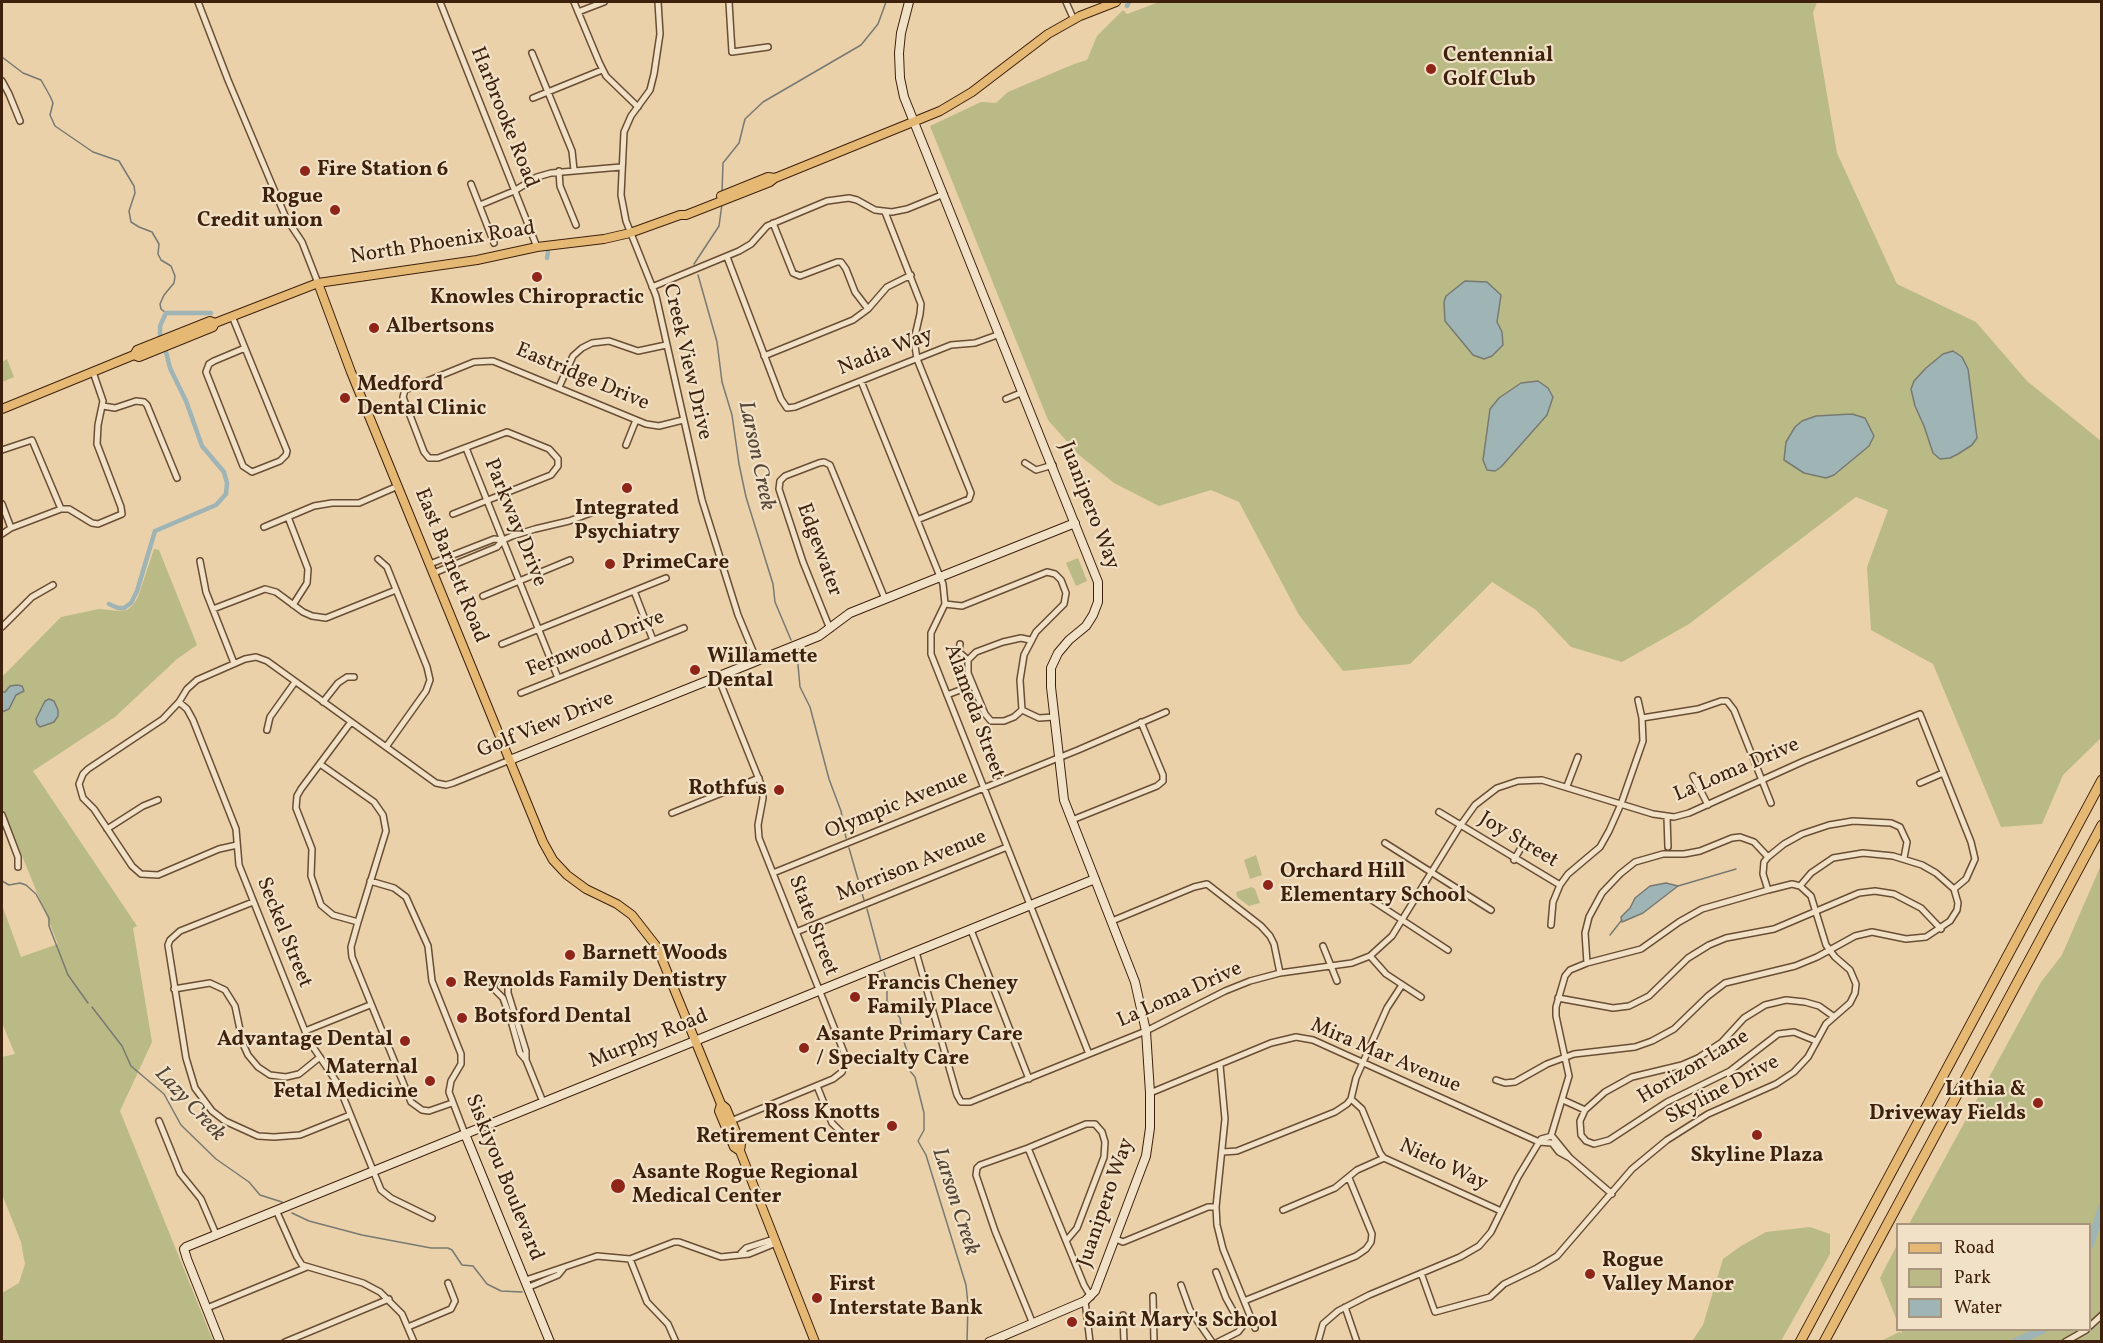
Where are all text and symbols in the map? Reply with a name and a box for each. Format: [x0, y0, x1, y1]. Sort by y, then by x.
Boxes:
street label: Harbrooke Road [463, 44, 543, 192]
place label: Centennial Golf Club [1443, 44, 1553, 94]
marker: Centennial Golf Club [1424, 62, 1438, 76]
place label: Fire Station 6 [317, 158, 448, 184]
marker: Fire Station 6 [298, 164, 312, 178]
place label: Rogue Credit union [197, 185, 323, 235]
marker: Rogue Credit union [328, 203, 342, 217]
street label: North Phoenix Road [349, 217, 537, 271]
marker: Knowles Chiropractic [530, 270, 544, 284]
street label: Creek View Drive [656, 282, 716, 442]
place label: Knowles Chiropractic [430, 286, 644, 312]
place label: Albertsons [386, 315, 494, 341]
marker: Albertsons [367, 321, 381, 335]
street label: Nadia Way [835, 323, 937, 383]
street label: Eastridge Drive [511, 339, 653, 417]
place label: Medford Dental Clinic [357, 373, 486, 423]
marker: Medford Dental Clinic [338, 391, 352, 405]
water label: Larson Creek [731, 399, 779, 513]
street label: Juanipero Way [1052, 438, 1124, 574]
street label: Parkway Drive [477, 455, 551, 591]
marker: Integrated Psychiatry [620, 481, 634, 495]
street label: East Barnett Road [407, 485, 493, 647]
place label: Integrated Psychiatry [574, 497, 680, 547]
street label: Edgewater [790, 500, 846, 600]
place label: PrimeCare [622, 551, 729, 577]
marker: PrimeCare [603, 557, 617, 571]
street label: Fernwood Drive [523, 606, 669, 684]
street label: Alameda Street [937, 641, 1009, 783]
place label: Willamette Dental [707, 645, 817, 695]
marker: Willamette Dental [688, 663, 702, 677]
street label: Golf View Drive [474, 687, 618, 765]
street label: La Loma Drive [1670, 733, 1804, 809]
street label: Olympic Avenue [822, 766, 972, 846]
place label: Rothfus [688, 777, 767, 803]
marker: Rothfus [772, 783, 786, 797]
street label: Joy Street [1474, 807, 1562, 875]
street label: Morrison Avenue [833, 825, 991, 909]
place label: Orchard Hill Elementary School [1280, 860, 1466, 910]
street label: State Street [781, 872, 843, 980]
street label: Seckel Street [249, 874, 317, 992]
marker: Orchard Hill Elementary School [1261, 878, 1275, 892]
place label: Barnett Woods [582, 942, 727, 968]
marker: Barnett Woods [563, 948, 577, 962]
street label: La Loma Drive [1114, 957, 1246, 1035]
place label: Reynolds Family Dentistry [463, 969, 727, 995]
place label: Francis Cheney Family Place [867, 972, 1018, 1022]
marker: Reynolds Family Dentistry [444, 975, 458, 989]
marker: Francis Cheney Family Place [848, 990, 862, 1004]
place label: Botsford Dental [474, 1005, 631, 1031]
street label: Murphy Road [586, 1005, 712, 1075]
marker: Botsford Dental [455, 1011, 469, 1025]
street label: Mira Mar Avenue [1306, 1014, 1464, 1100]
place label: Asante Primary Care / Specialty Care [816, 1023, 1023, 1073]
street label: Horizon Lane [1634, 1025, 1754, 1111]
place label: Advantage Dental [217, 1028, 393, 1054]
marker: Advantage Dental [398, 1034, 412, 1048]
marker: Asante Primary Care / Specialty Care [797, 1041, 811, 1055]
street label: Skyline Drive [1662, 1051, 1784, 1131]
place label: Maternal Fetal Medicine [273, 1056, 418, 1106]
water label: Lazy Creek [148, 1062, 230, 1148]
marker: Maternal Fetal Medicine [423, 1074, 437, 1088]
place label: Lithia & Driveway Fields [1869, 1078, 2026, 1128]
street label: Siskiyou Boulevard [458, 1091, 548, 1265]
marker: Lithia & Driveway Fields [2031, 1096, 2045, 1110]
place label: Ross Knotts Retirement Center [696, 1101, 880, 1151]
marker: Ross Knotts Retirement Center [885, 1119, 899, 1133]
marker: Skyline Plaza [1750, 1128, 1764, 1142]
street label: Nieto Way [1395, 1134, 1491, 1198]
street label: Juanipero Way [1073, 1135, 1141, 1271]
place label: Skyline Plaza [1690, 1144, 1824, 1170]
water label: Larson Creek [924, 1145, 984, 1259]
place label: Asante Rogue Regional Medical Center [632, 1161, 858, 1211]
marker: Asante Rogue Regional Medical Center [609, 1177, 627, 1195]
legend [1896, 1223, 2091, 1331]
text: Road [1954, 1236, 1995, 1261]
place label: Rogue Valley Manor [1602, 1249, 1734, 1299]
text: Park [1954, 1266, 1991, 1291]
marker: Rogue Valley Manor [1583, 1267, 1597, 1281]
place label: First Interstate Bank [829, 1273, 983, 1323]
marker: First Interstate Bank [810, 1291, 824, 1305]
text: Water [1954, 1296, 2002, 1321]
place label: Saint Mary's School [1084, 1309, 1278, 1335]
marker: Saint Mary's School [1065, 1315, 1079, 1329]

